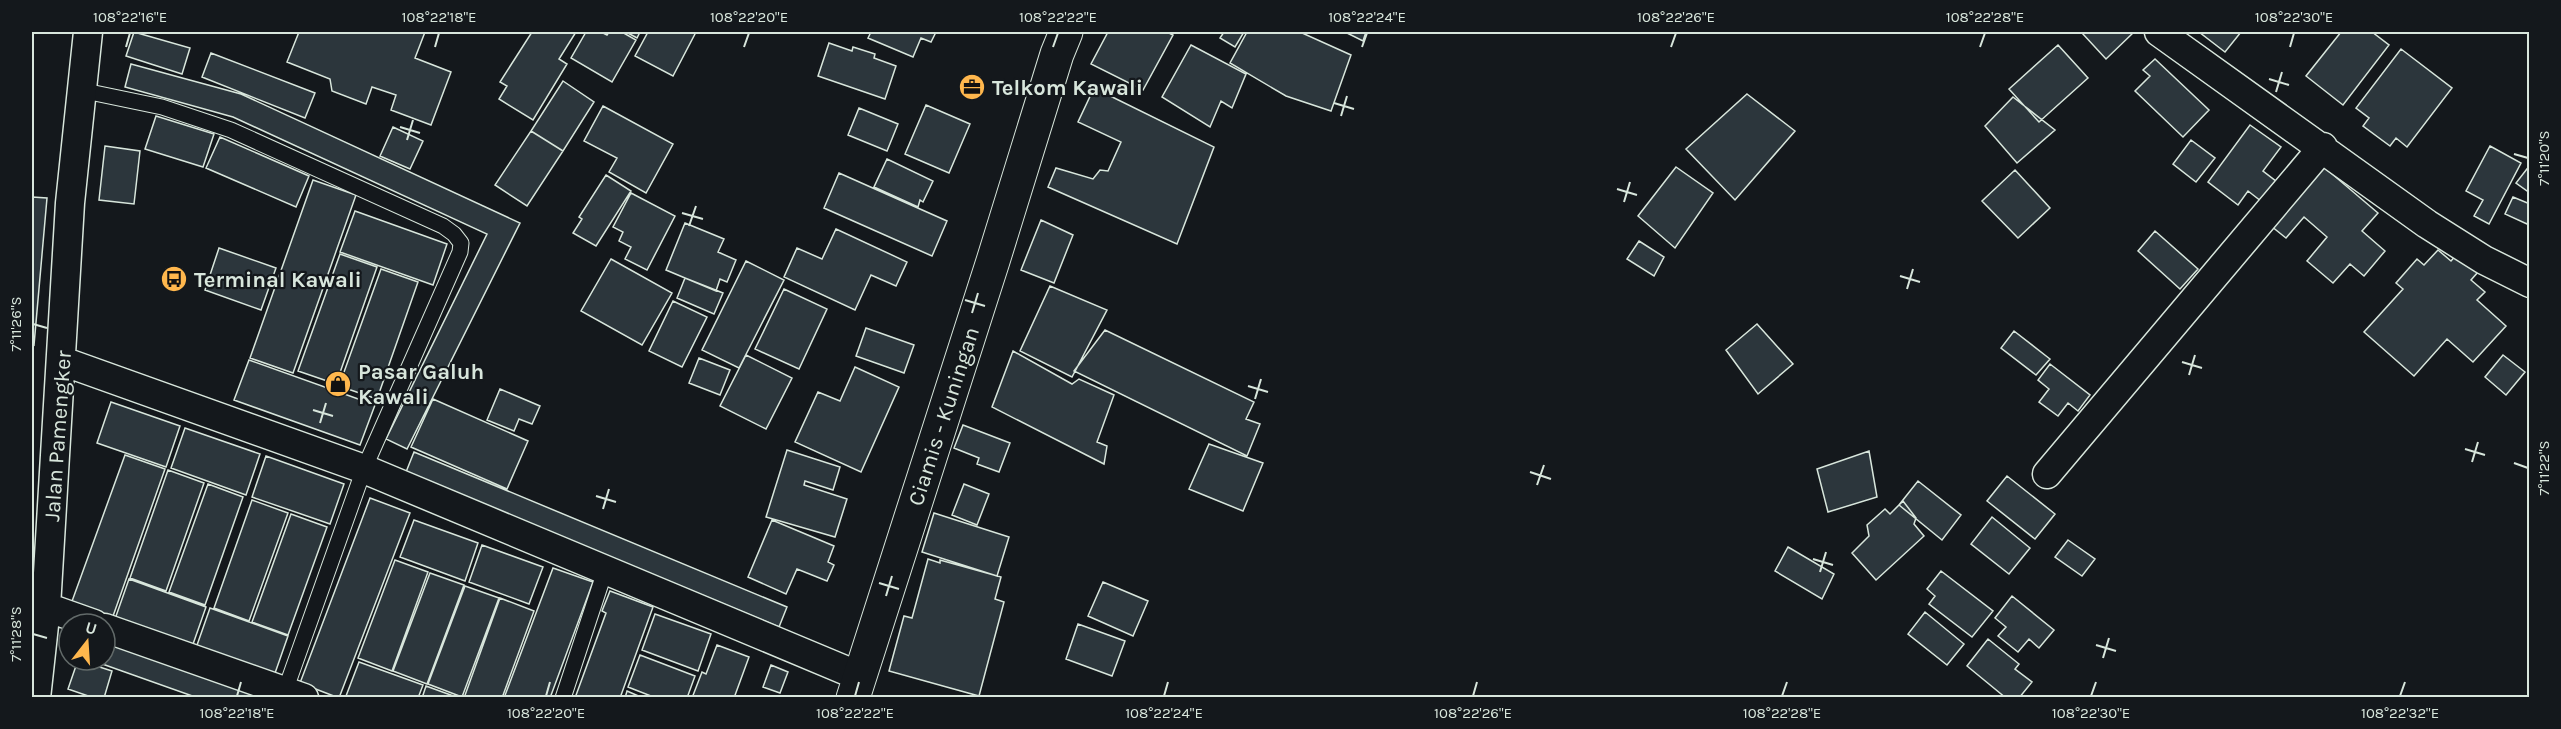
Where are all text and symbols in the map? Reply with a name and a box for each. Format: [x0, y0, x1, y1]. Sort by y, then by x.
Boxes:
text: 108°22'16"E [93, 8, 167, 26]
text: 108°22'18"E [402, 8, 476, 26]
text: 108°22'20"E [710, 8, 788, 26]
text: 108°22'22"E [1019, 8, 1097, 26]
text: 108°22'24"E [1328, 8, 1406, 26]
text: 108°22'26"E [1637, 8, 1715, 26]
text: 108°22'28"E [1946, 8, 2024, 26]
text: 108°22'30"E [2255, 8, 2333, 26]
office icon: Telkom Kawali [957, 72, 987, 102]
place label: Telkom Kawali [992, 75, 1143, 101]
text: 7°11'20"S [2535, 130, 2553, 186]
bus stop icon: Terminal Kawali [159, 264, 189, 294]
place label: Terminal Kawali [194, 267, 362, 293]
text: 7°11'26"S [7, 296, 25, 352]
street label: Ciamis - Kuningan [903, 324, 985, 509]
street label: Jalan Pamengker [39, 350, 77, 522]
place label: Pasar Galuh Kawali [358, 359, 484, 410]
shop icon: Pasar Galuh Kawali [323, 369, 353, 399]
text: 7°11'22"S [2535, 440, 2553, 496]
text: 7°11'28"S [7, 606, 25, 662]
north arrow [57, 612, 117, 672]
text: U [83, 617, 99, 639]
text: 108°22'18"E [200, 704, 274, 722]
text: 108°22'20"E [507, 704, 585, 722]
text: 108°22'22"E [816, 704, 894, 722]
text: 108°22'24"E [1125, 704, 1203, 722]
text: 108°22'26"E [1434, 704, 1512, 722]
text: 108°22'28"E [1743, 704, 1821, 722]
text: 108°22'30"E [2052, 704, 2130, 722]
text: 108°22'32"E [2361, 704, 2439, 722]

